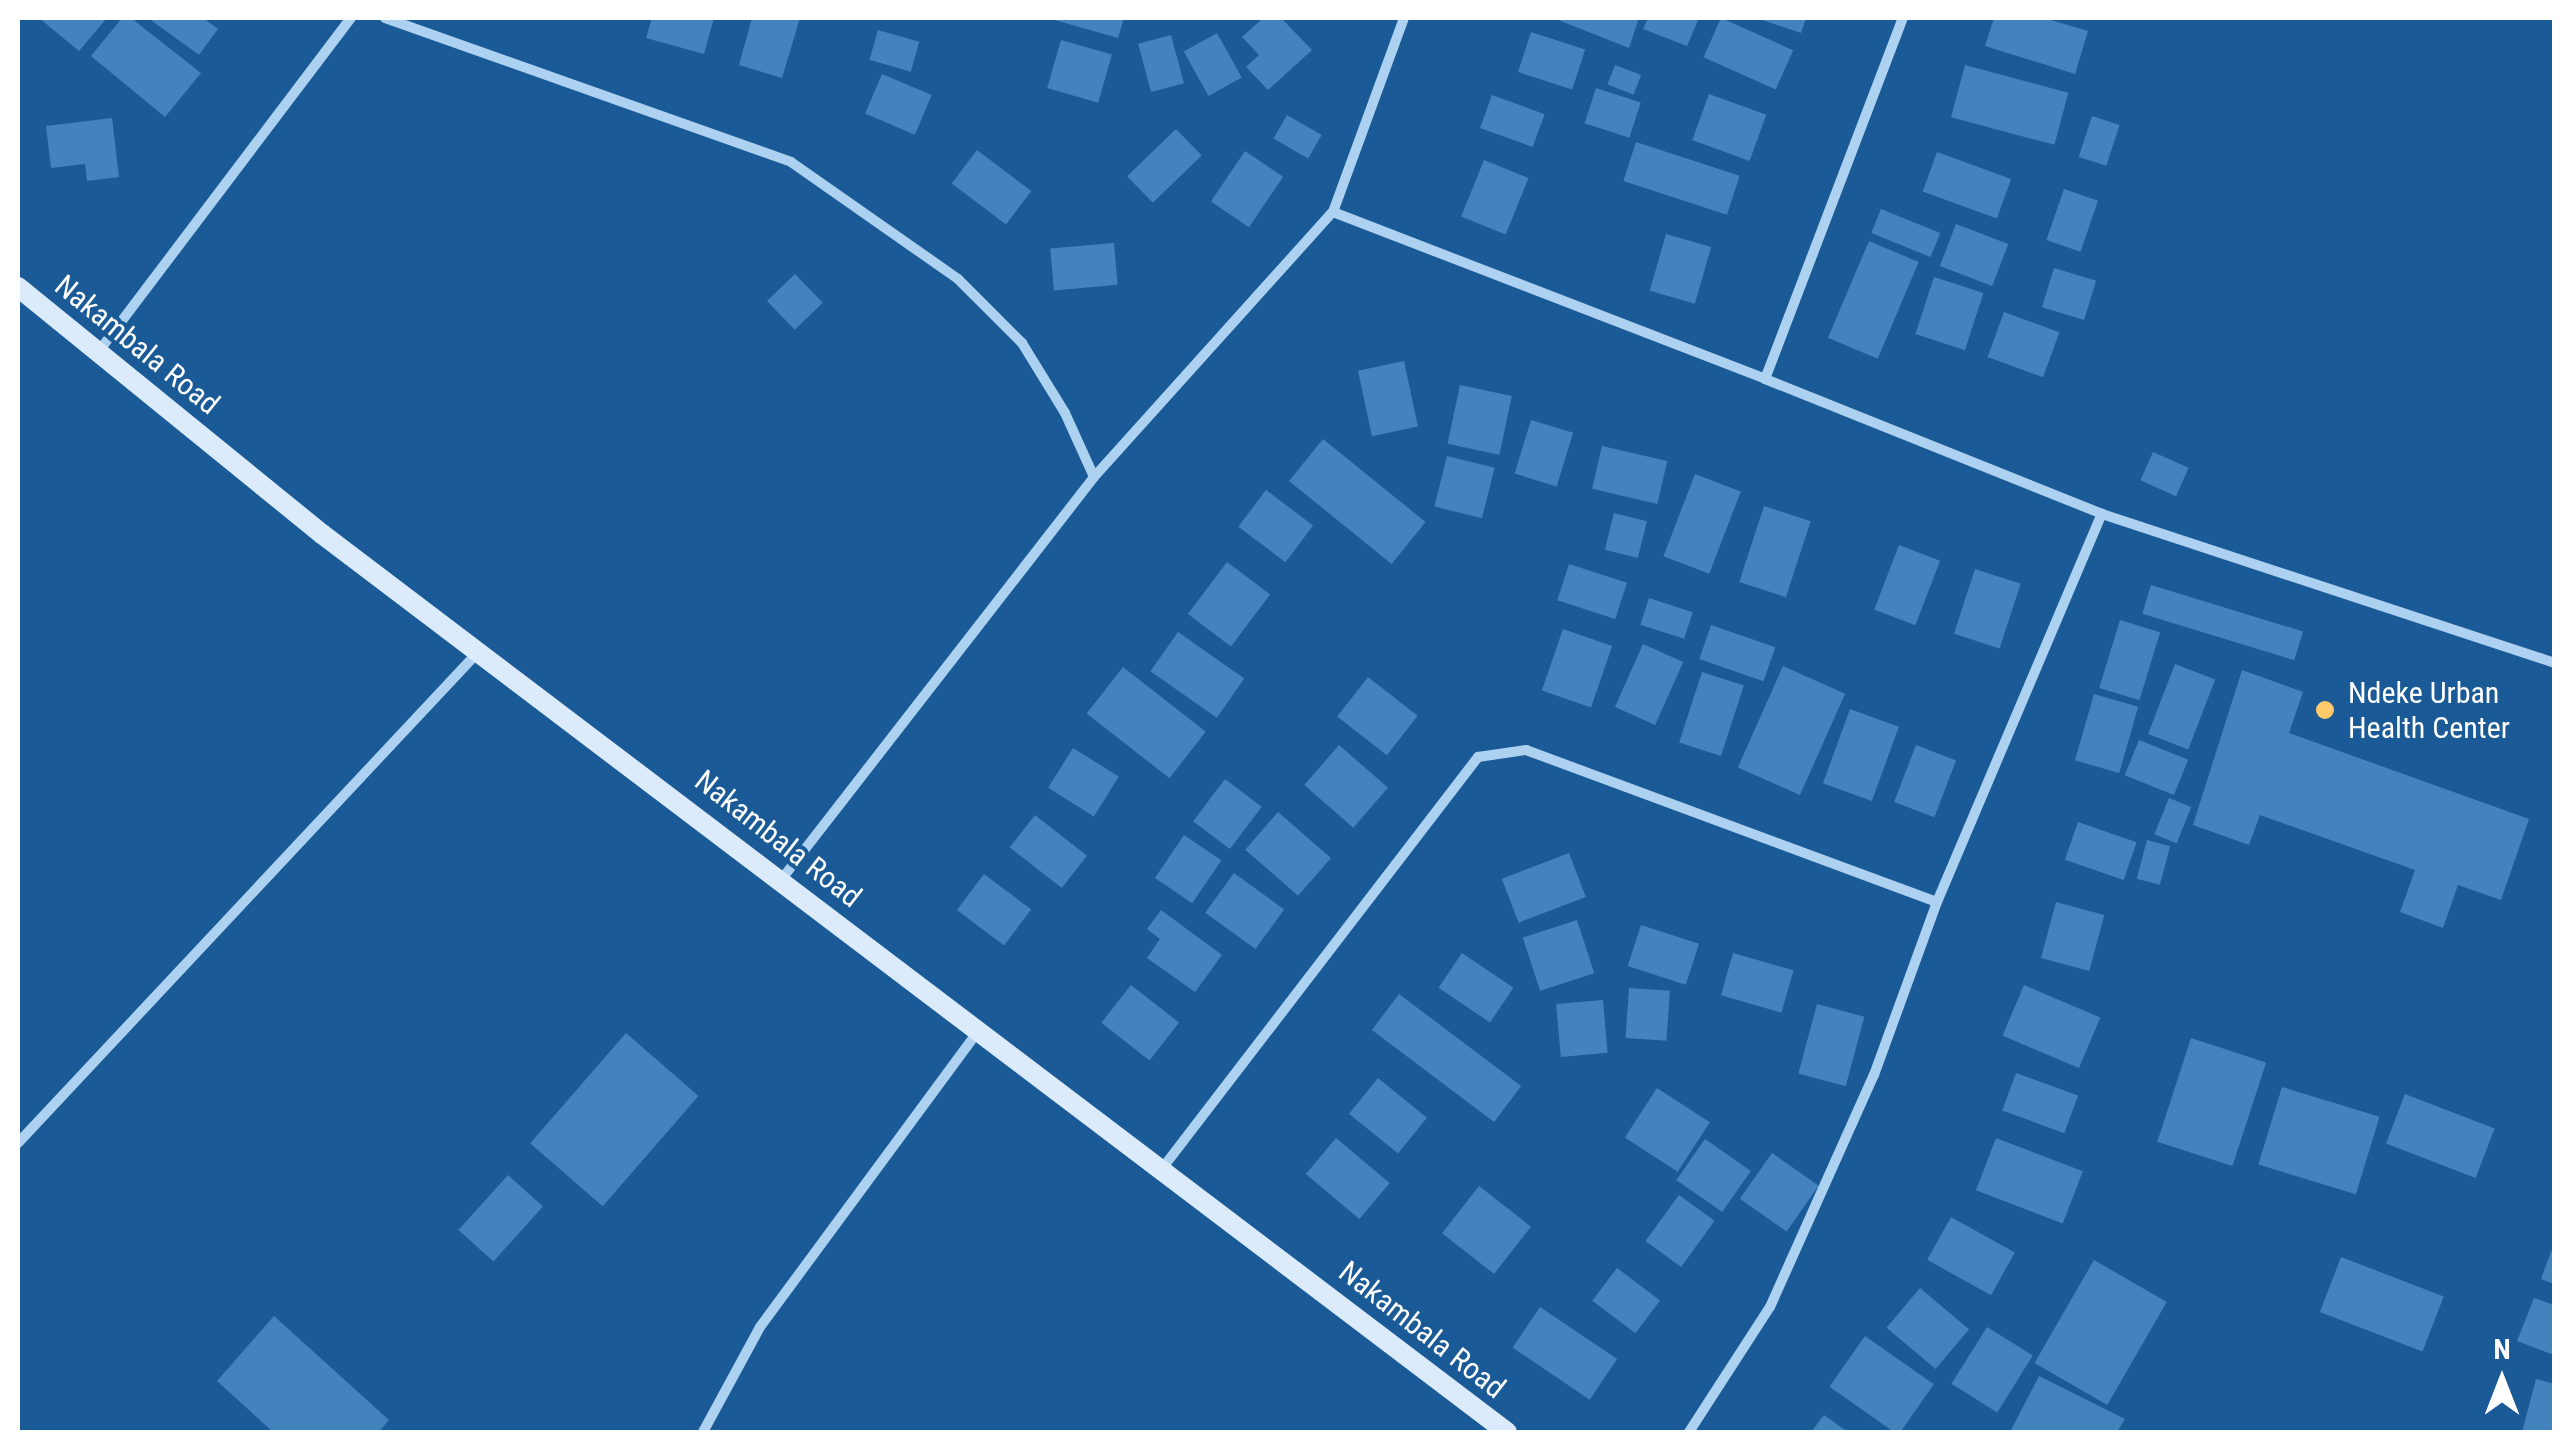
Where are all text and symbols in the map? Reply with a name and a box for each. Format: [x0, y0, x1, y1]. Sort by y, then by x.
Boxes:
street label: Nakambala Road [48, 268, 226, 422]
place label: Ndeke Urban Health Center [2348, 675, 2510, 746]
marker: Ndeke Urban Health Center [2312, 697, 2338, 723]
street label: Nakambala Road [688, 763, 868, 915]
street label: Nakambala Road [1332, 1254, 1512, 1406]
north arrow [2452, 1330, 2552, 1430]
text: N [2493, 1333, 2511, 1366]

